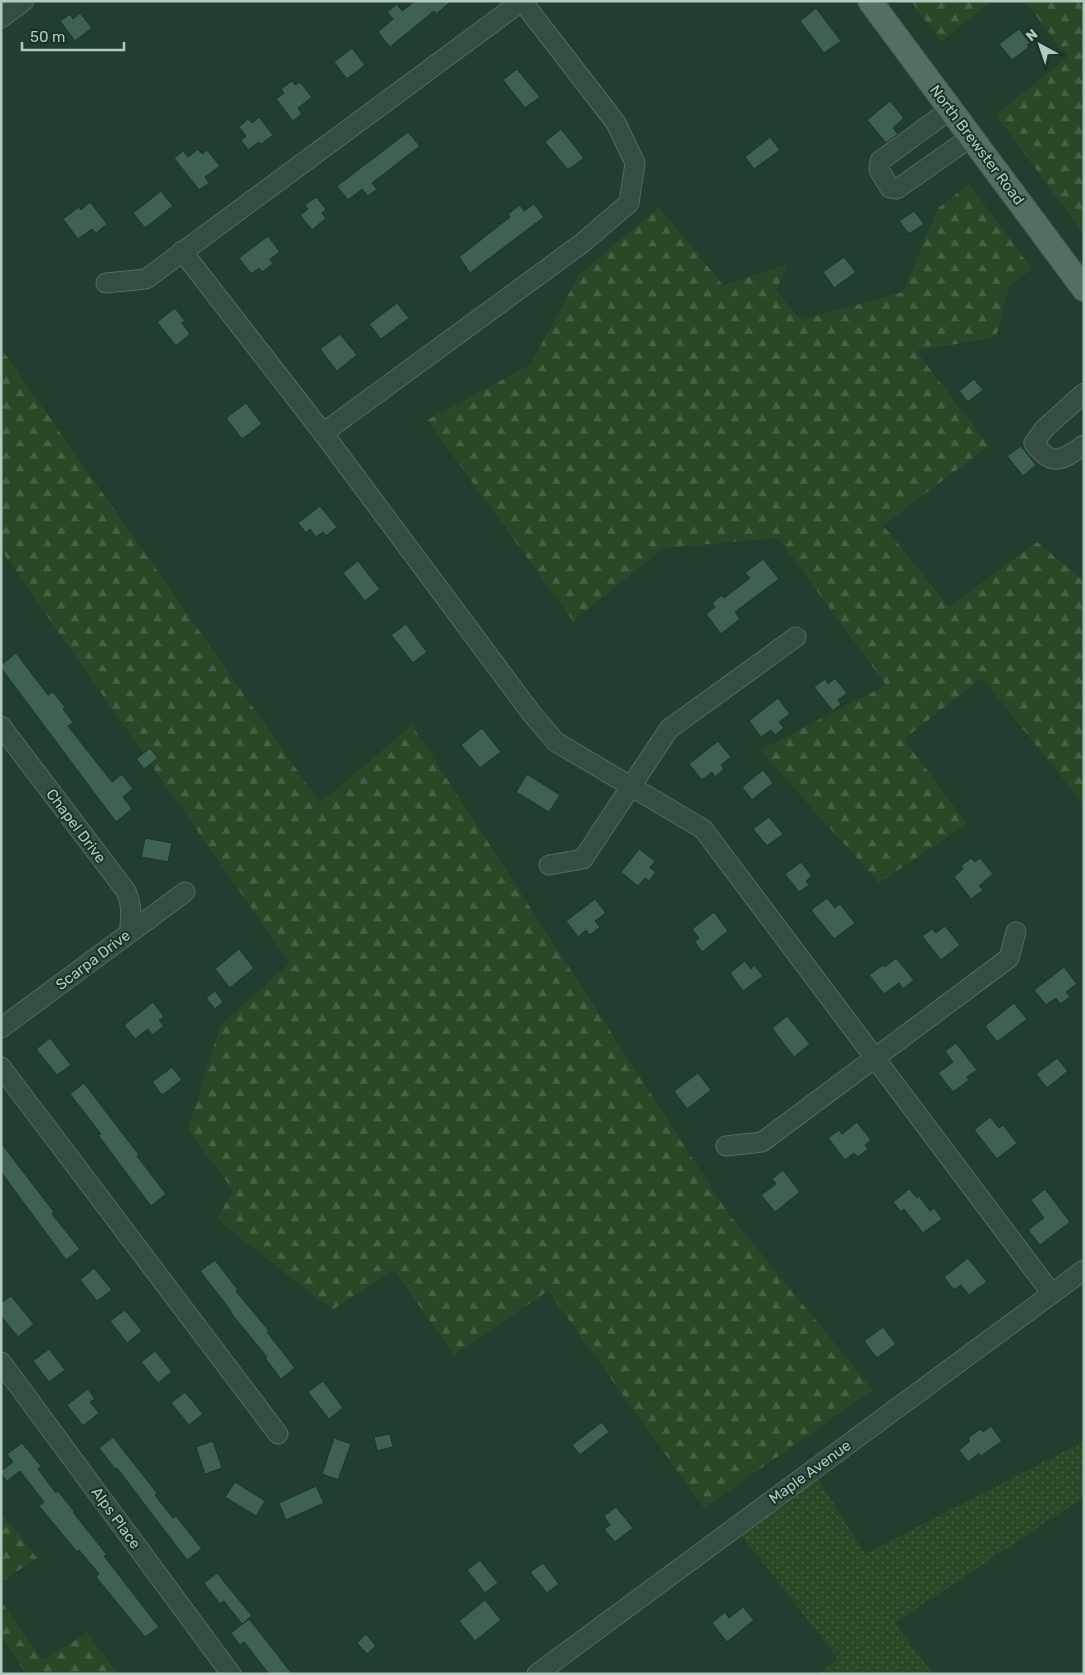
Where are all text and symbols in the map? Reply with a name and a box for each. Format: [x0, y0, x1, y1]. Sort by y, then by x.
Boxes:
scale bar [22, 20, 125, 52]
north arrow [1015, 20, 1065, 70]
text: N [1023, 26, 1041, 45]
text: 50 m [30, 28, 65, 46]
street label: North Brewster Road [926, 81, 1028, 209]
street label: Chapel Drive [42, 785, 110, 867]
street label: Scarpa Drive [52, 926, 134, 994]
street label: Maple Avenue [765, 1436, 855, 1508]
street label: Alps Place [87, 1484, 145, 1552]

